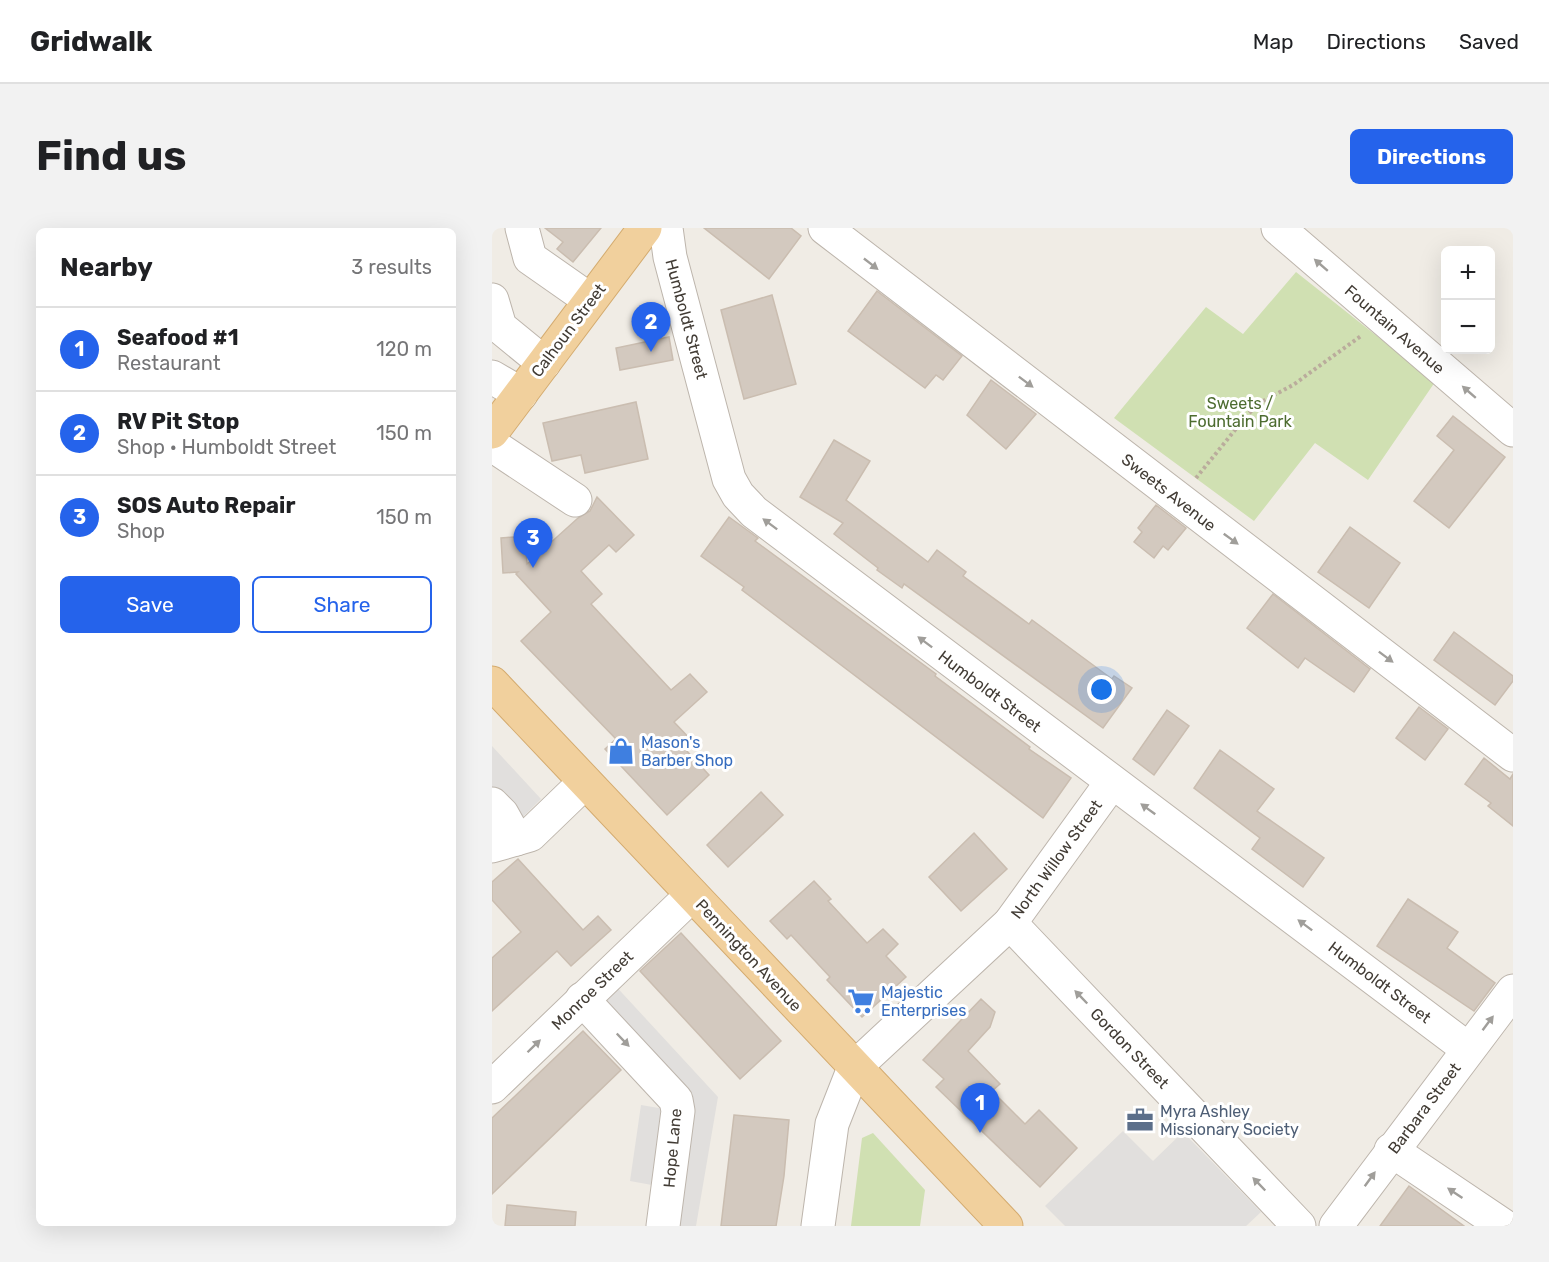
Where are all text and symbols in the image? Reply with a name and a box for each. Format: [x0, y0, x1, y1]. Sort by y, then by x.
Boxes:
text: Gridwalk [30, 25, 152, 58]
text: Map [1253, 29, 1294, 54]
text: Directions [1327, 29, 1426, 54]
text: Saved [1459, 29, 1519, 54]
button: Directions [1350, 129, 1513, 184]
text: Find us [36, 131, 187, 181]
map controls [1441, 246, 1495, 354]
button: + [1441, 246, 1495, 300]
text: Nearby [60, 252, 153, 283]
text: 3 results [351, 255, 432, 279]
street label: Humboldt Street [661, 257, 712, 381]
one-way arrow [864, 257, 879, 269]
one-way arrow [1314, 259, 1329, 272]
street label: Calhoun Street [527, 280, 610, 381]
street label: Fountain Avenue [1341, 281, 1448, 378]
button: − [1441, 300, 1495, 354]
pin: 2 [632, 302, 670, 352]
text: Seafood #1 [117, 324, 239, 351]
text: 1 [75, 337, 84, 361]
text: 120 m [376, 337, 432, 361]
text: Restaurant [117, 351, 221, 375]
one-way arrow [1018, 376, 1034, 388]
one-way arrow [1462, 386, 1477, 399]
park label: Sweets / Fountain Park [1188, 394, 1292, 431]
text: RV Pit Stop [117, 408, 239, 435]
text: 2 [73, 421, 86, 445]
text: 150 m [376, 421, 432, 445]
text: Shop · Humboldt Street [117, 435, 336, 459]
street label: Sweets Avenue [1118, 450, 1220, 535]
text: SOS Auto Repair [117, 492, 295, 519]
text: 3 [73, 505, 86, 529]
text: 150 m [376, 505, 432, 529]
pin: 3 [514, 518, 552, 568]
one-way arrow [762, 518, 777, 530]
text: Shop [117, 519, 165, 543]
one-way arrow [1223, 533, 1238, 545]
button: Save [60, 576, 240, 633]
button: Share [252, 576, 432, 633]
one-way arrow [917, 636, 932, 648]
street label: Humboldt Street [935, 647, 1045, 736]
one-way arrow [1378, 651, 1393, 663]
your location [1087, 675, 1116, 704]
place label: Mason's Barber Shop [641, 733, 733, 770]
shop icon: Mason's Barber Shop [606, 736, 636, 766]
street label: North Willow Street [1007, 796, 1106, 922]
one-way arrow [1141, 803, 1157, 815]
street label: Pennington Avenue [692, 895, 805, 1015]
one-way arrow [1297, 918, 1313, 931]
street label: Humboldt Street [1325, 938, 1435, 1027]
street label: Monroe Street [548, 947, 637, 1034]
place label: Majestic Enterprises [881, 983, 966, 1020]
supermarket icon: Majestic Enterprises [846, 986, 876, 1016]
one-way arrow [1074, 989, 1088, 1004]
street label: Gordon Street [1086, 1004, 1173, 1093]
one-way arrow [1482, 1016, 1494, 1031]
one-way arrow [615, 1033, 629, 1047]
one-way arrow [526, 1039, 540, 1053]
street label: Barbara Street [1384, 1059, 1465, 1158]
pin: 1 [960, 1084, 1000, 1133]
place label: Myra Ashley Missionary Society [1160, 1102, 1299, 1139]
office icon: Myra Ashley Missionary Society [1125, 1105, 1155, 1135]
street label: Hope Lane [660, 1108, 685, 1188]
one-way arrow [1364, 1171, 1376, 1187]
one-way arrow [1252, 1176, 1266, 1191]
one-way arrow [1447, 1188, 1463, 1199]

